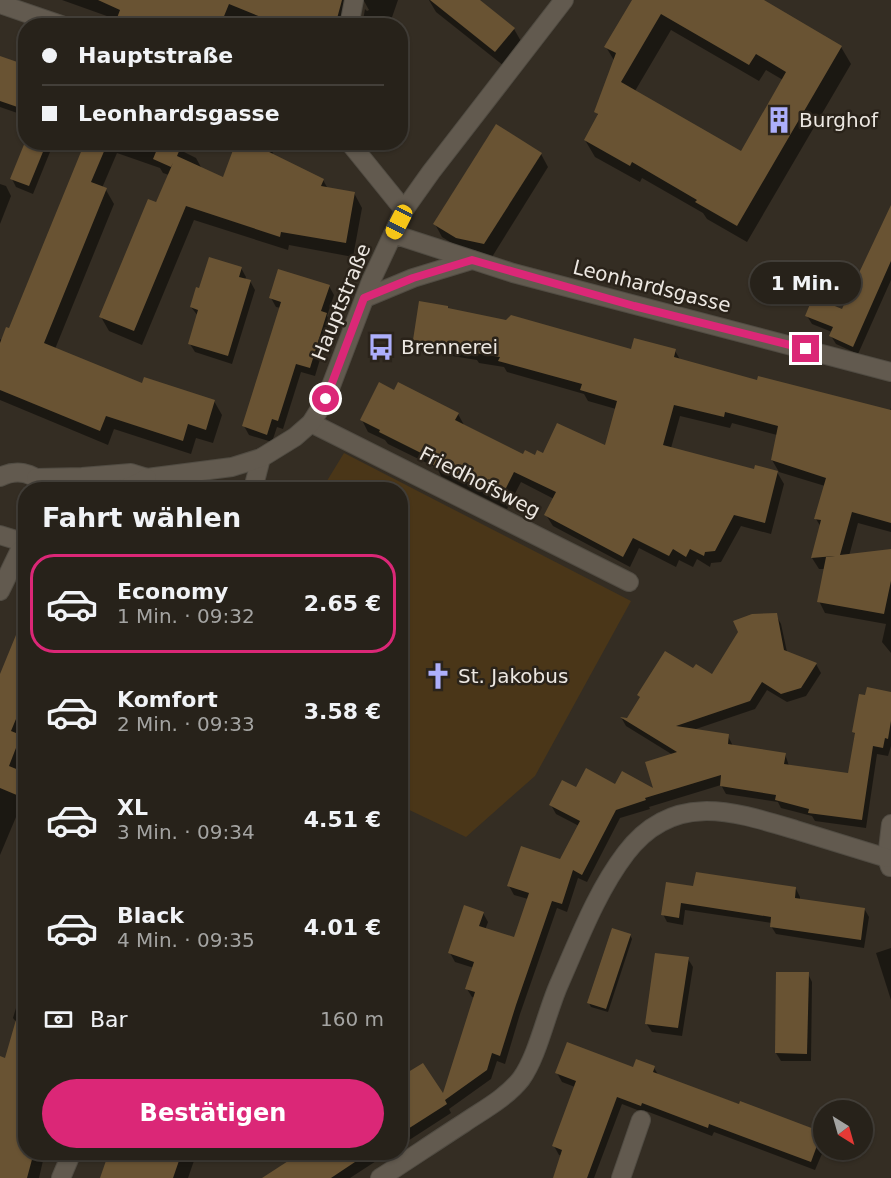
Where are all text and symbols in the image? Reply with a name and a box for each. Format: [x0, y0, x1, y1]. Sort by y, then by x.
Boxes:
text: Hauptstraße [78, 43, 233, 68]
text: Leonhardsgasse [78, 101, 280, 126]
building icon: Burghof [764, 105, 794, 135]
place label: Burghof [799, 108, 879, 132]
car [383, 202, 415, 242]
street label: Hauptstraße [307, 240, 375, 364]
street label: Leonhardsgasse [570, 255, 734, 317]
callout: 1 Min. [750, 262, 862, 304]
text: 1 Min. [771, 271, 840, 295]
bus stop icon: Brennerei [366, 332, 396, 362]
place label: Brennerei [401, 335, 498, 359]
route end [792, 335, 819, 362]
route start [312, 385, 339, 412]
street label: Friedhofsweg [415, 441, 545, 523]
text: Fahrt wählen [42, 502, 241, 533]
icon: car [45, 577, 99, 631]
text: Economy [117, 579, 228, 604]
text: 2.65 € [304, 591, 381, 616]
text: 1 Min. · 09:32 [117, 604, 255, 628]
church icon: St. Jakobus [423, 661, 453, 691]
place label: St. Jakobus [458, 664, 568, 688]
icon: car [45, 685, 99, 739]
text: Komfort [117, 687, 218, 712]
text: 3.58 € [304, 699, 381, 724]
text: 2 Min. · 09:33 [117, 712, 255, 736]
icon: car [45, 793, 99, 847]
text: XL [117, 795, 148, 820]
text: 4.51 € [304, 807, 381, 832]
text: 3 Min. · 09:34 [117, 820, 255, 844]
icon: car [45, 901, 99, 955]
text: Black [117, 903, 184, 928]
text: 4.01 € [304, 915, 381, 940]
text: 4 Min. · 09:35 [117, 928, 255, 952]
icon: cash [42, 1003, 75, 1036]
text: Bar [90, 1007, 128, 1032]
text: 160 m [320, 1007, 384, 1031]
button: Bestätigen [42, 1079, 384, 1148]
north arrow [813, 1100, 873, 1160]
map controls [813, 1100, 873, 1160]

